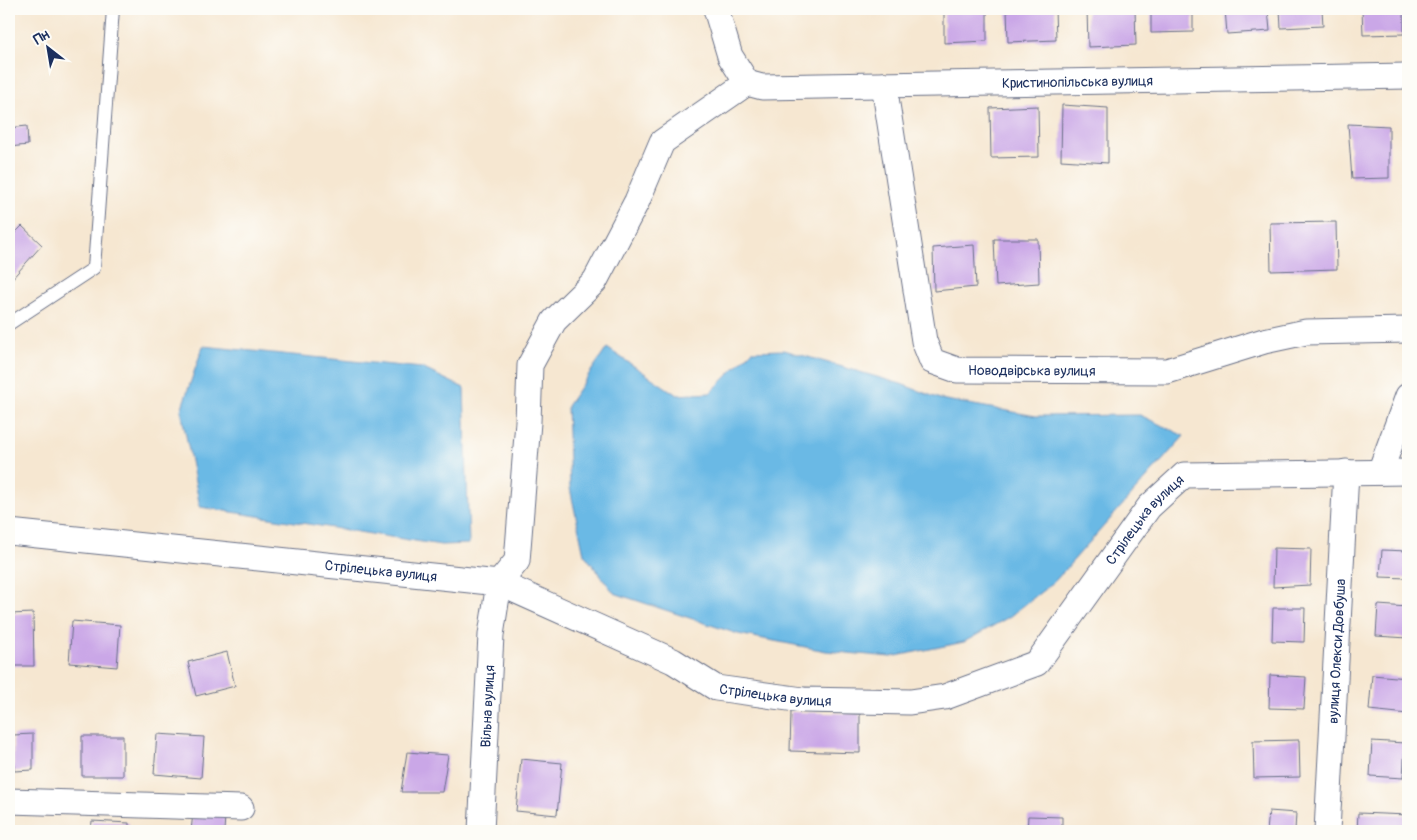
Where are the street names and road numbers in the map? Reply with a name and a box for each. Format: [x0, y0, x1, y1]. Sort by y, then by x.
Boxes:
street label: Кристинопільська вулиця [1002, 72, 1153, 91]
street label: Новодвірська вулиця [968, 362, 1096, 379]
street label: Стрілецька вулиця [1102, 471, 1187, 568]
street label: Стрілецька вулиця [324, 556, 438, 585]
street label: вулиця Олекси Довбуша [1324, 578, 1349, 724]
street label: Вільна вулиця [477, 664, 498, 748]
street label: Стрілецька вулиця [718, 680, 832, 709]

